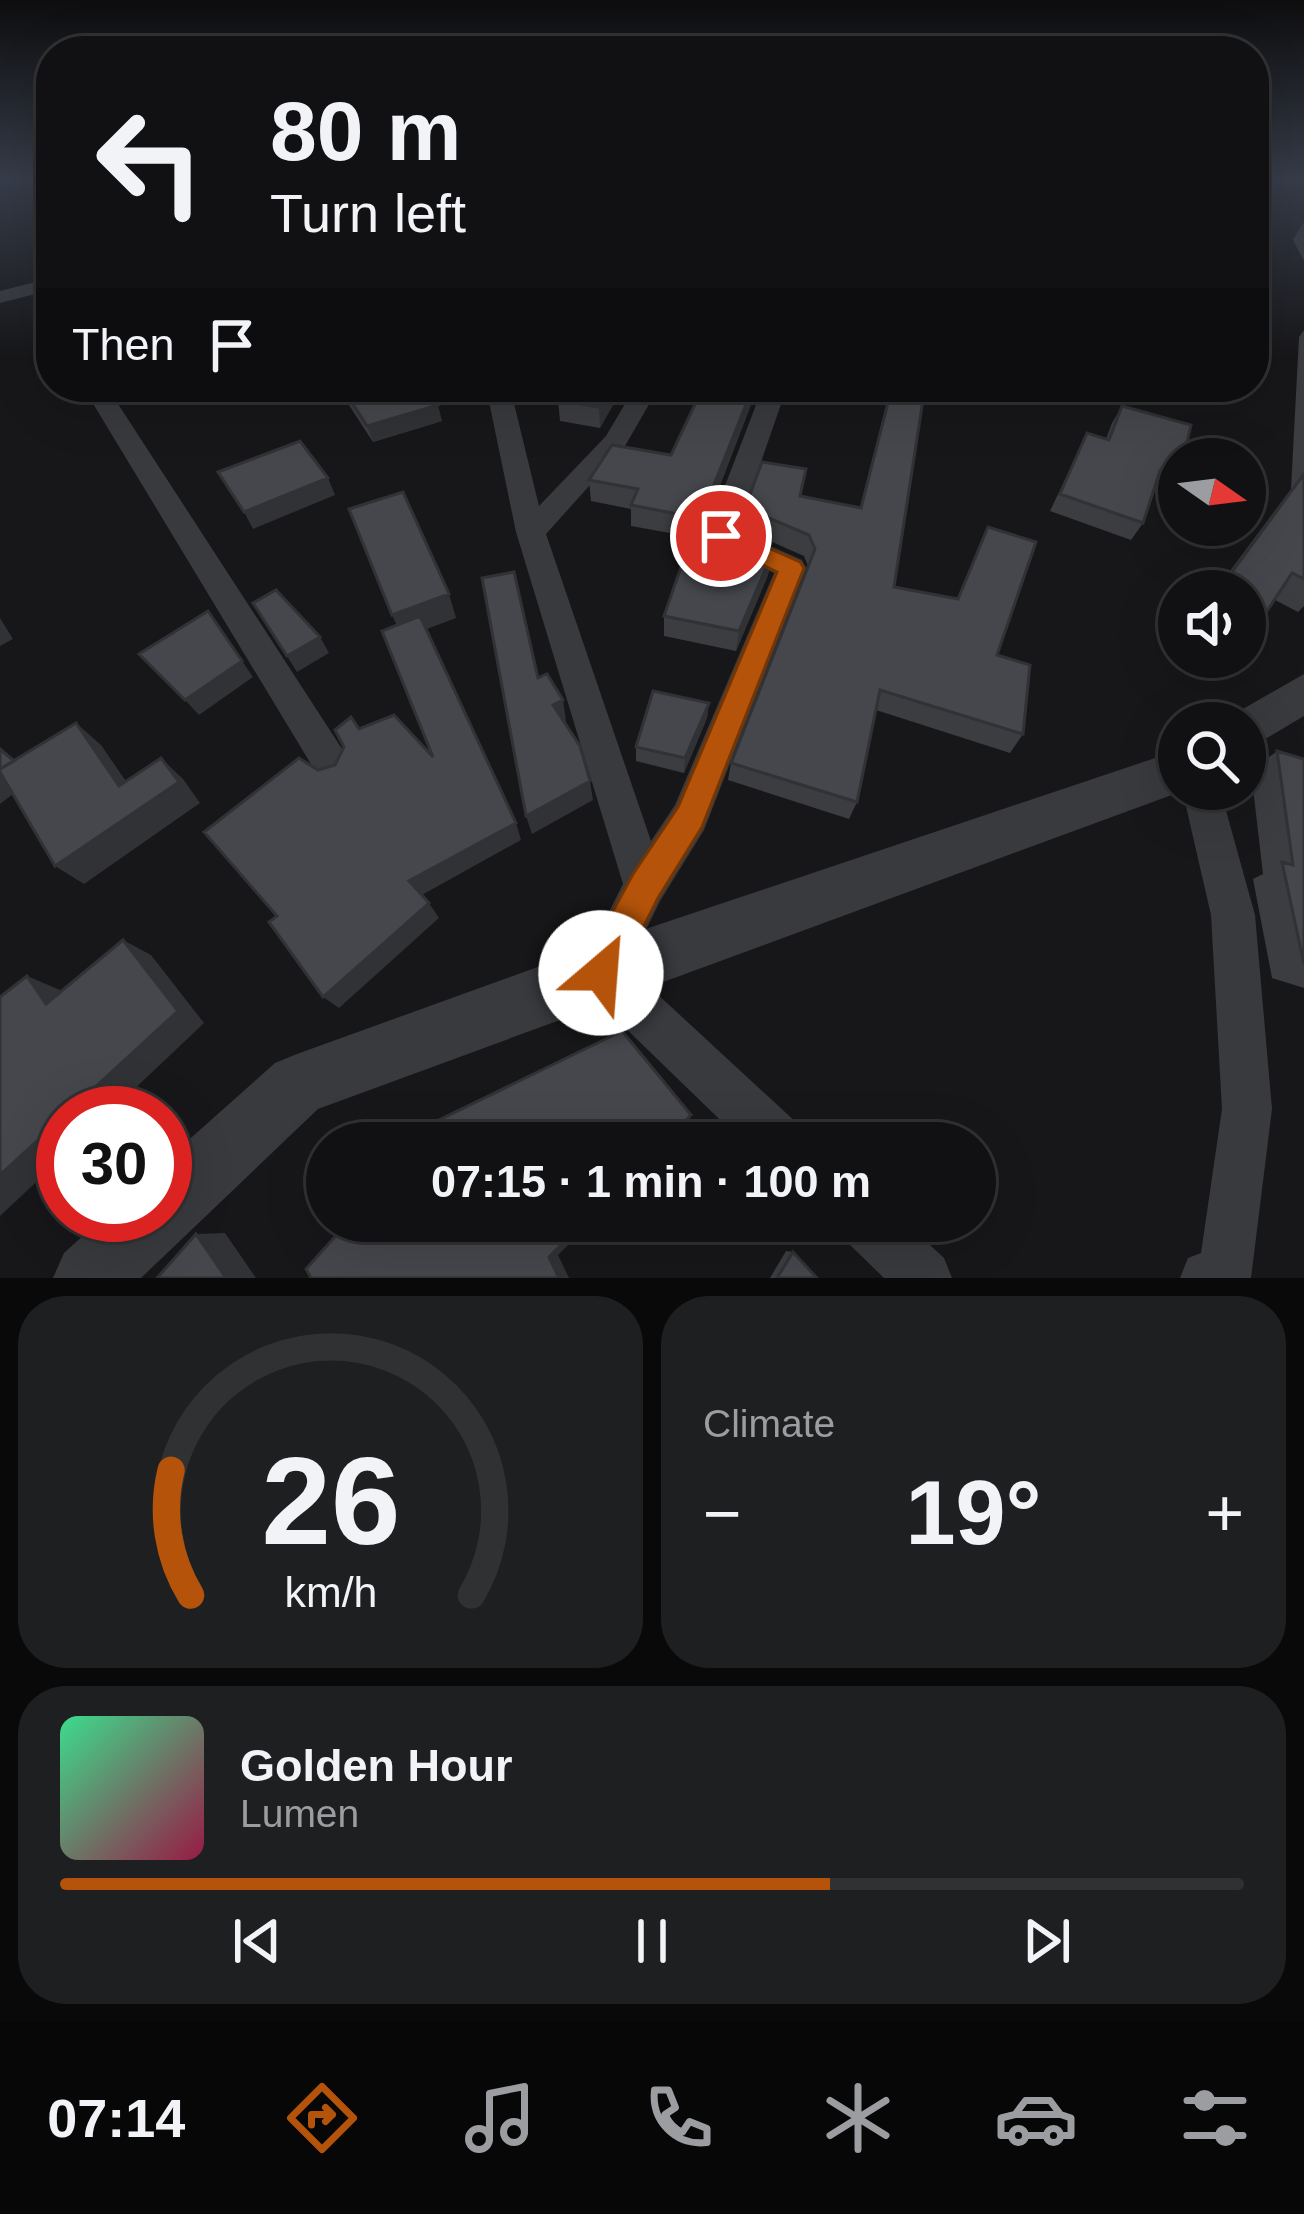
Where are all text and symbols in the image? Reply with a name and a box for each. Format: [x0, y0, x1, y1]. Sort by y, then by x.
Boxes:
icon: left [72, 84, 228, 240]
text: 80 m [270, 84, 461, 178]
text: Turn left [270, 183, 466, 243]
icon: arrive [199, 312, 265, 378]
text: Then [72, 319, 175, 370]
north arrow [1158, 438, 1266, 546]
map controls [1158, 438, 1266, 810]
pin [670, 485, 772, 587]
icon: arrive [688, 503, 754, 569]
button: sound [1158, 570, 1266, 678]
button: search [1158, 702, 1266, 810]
position arrow [538, 910, 664, 1036]
speed limit sign: 30 [36, 1086, 192, 1242]
text: 07:15 · 1 min · 100 m [431, 1156, 871, 1207]
text: Climate [703, 1402, 835, 1445]
text: 26 [261, 1431, 400, 1570]
text: 19° [905, 1463, 1042, 1563]
text: − [703, 1476, 742, 1550]
text: + [1205, 1476, 1244, 1550]
text: km/h [284, 1568, 377, 1616]
text: Golden Hour [240, 1740, 512, 1791]
text: Lumen [240, 1792, 359, 1835]
icon: previous [224, 1908, 290, 1974]
icon: pause [619, 1908, 685, 1974]
icon: next [1014, 1908, 1080, 1974]
icon: directions [280, 2076, 364, 2160]
icon: music [458, 2076, 542, 2160]
icon: phone [637, 2076, 721, 2160]
icon: climate [816, 2076, 900, 2160]
icon: car [994, 2076, 1078, 2160]
icon: filters [1173, 2076, 1257, 2160]
text: 07:14 [47, 2088, 185, 2148]

